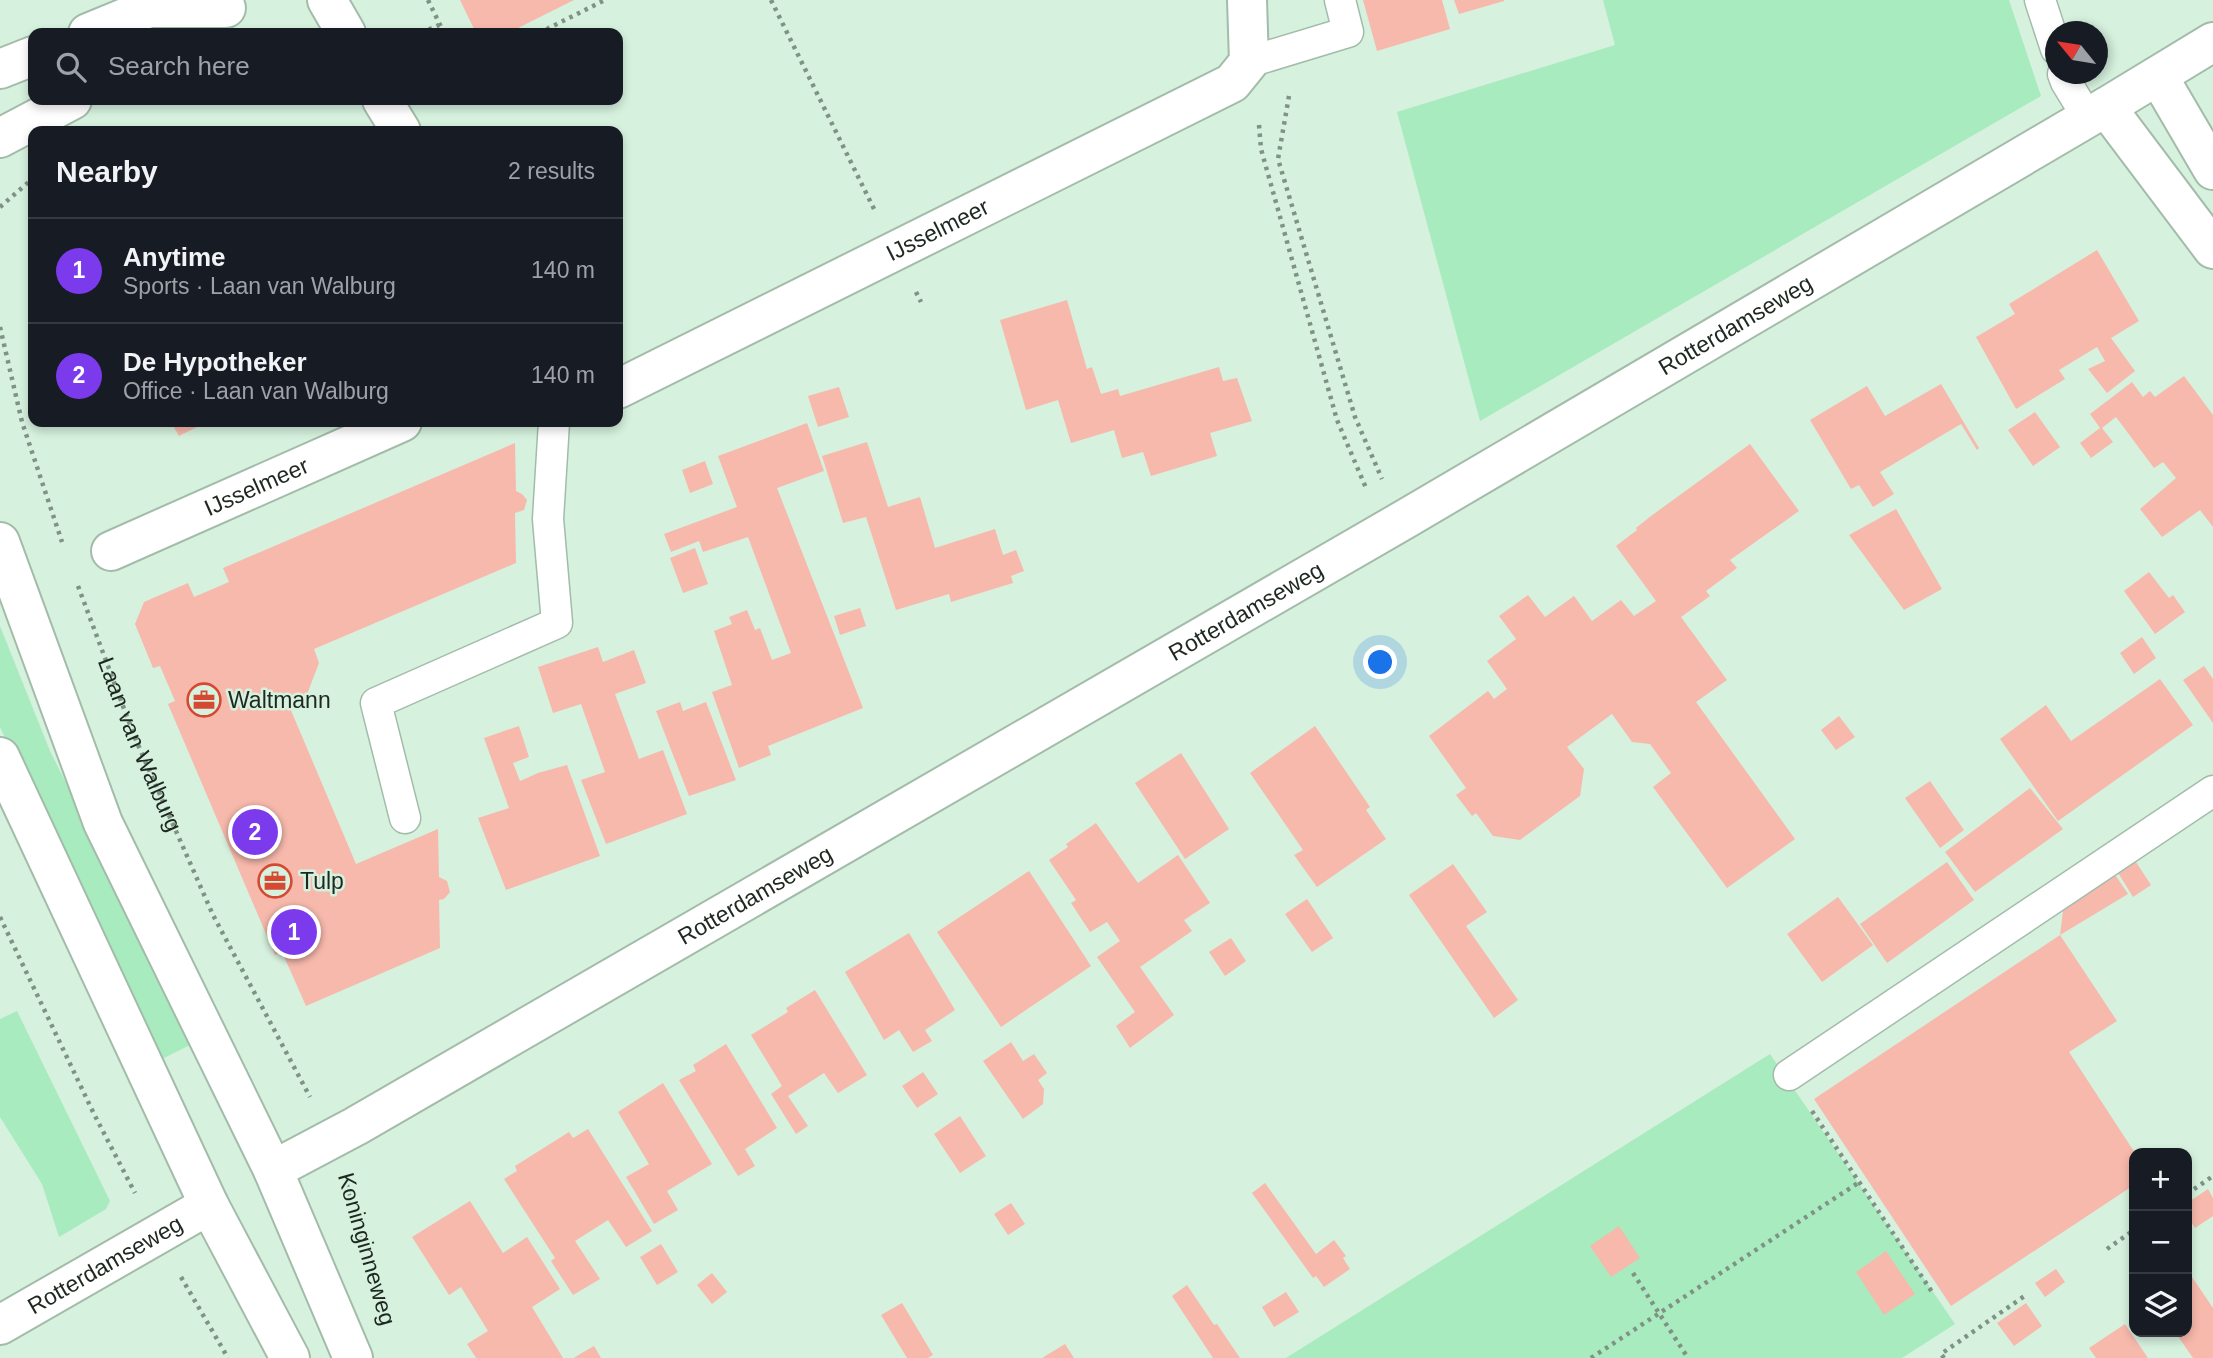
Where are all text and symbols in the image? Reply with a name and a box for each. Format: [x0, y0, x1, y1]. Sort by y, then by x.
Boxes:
north arrow [2045, 21, 2108, 84]
search box [28, 28, 623, 105]
icon: search [52, 48, 90, 86]
text: Search here [108, 51, 250, 81]
text: Nearby [56, 155, 158, 188]
text: 2 results [508, 158, 595, 184]
street label: IJsselmeer [882, 193, 993, 266]
text: Anytime [123, 242, 226, 272]
text: 1 [73, 257, 85, 283]
text: 140 m [531, 257, 595, 283]
street label: Rotterdamseweg [1654, 270, 1817, 380]
text: Sports · Laan van Walburg [123, 273, 396, 299]
text: De Hypotheker [123, 347, 307, 377]
text: 2 [73, 362, 85, 388]
text: 140 m [531, 362, 595, 388]
text: Office · Laan van Walburg [123, 378, 389, 404]
street label: IJsselmeer [200, 452, 313, 521]
street label: Rotterdamseweg [1164, 556, 1328, 666]
your location [1363, 645, 1397, 679]
street label: Laan van Walburg [93, 654, 187, 835]
office icon: Waltmann [185, 681, 223, 719]
place label: Waltmann [228, 687, 331, 713]
pin: 2 [232, 806, 278, 858]
street label: Rotterdamseweg [673, 840, 837, 950]
office icon: Tulp [256, 862, 294, 900]
place label: Tulp [300, 868, 344, 894]
pin: 1 [271, 906, 317, 958]
map controls [2129, 1148, 2192, 1337]
button: + [2129, 1148, 2192, 1211]
street label: Koninginneweg [333, 1170, 401, 1328]
street label: Rotterdamseweg [23, 1210, 187, 1319]
button: − [2129, 1211, 2192, 1274]
button: layers [2129, 1274, 2192, 1337]

